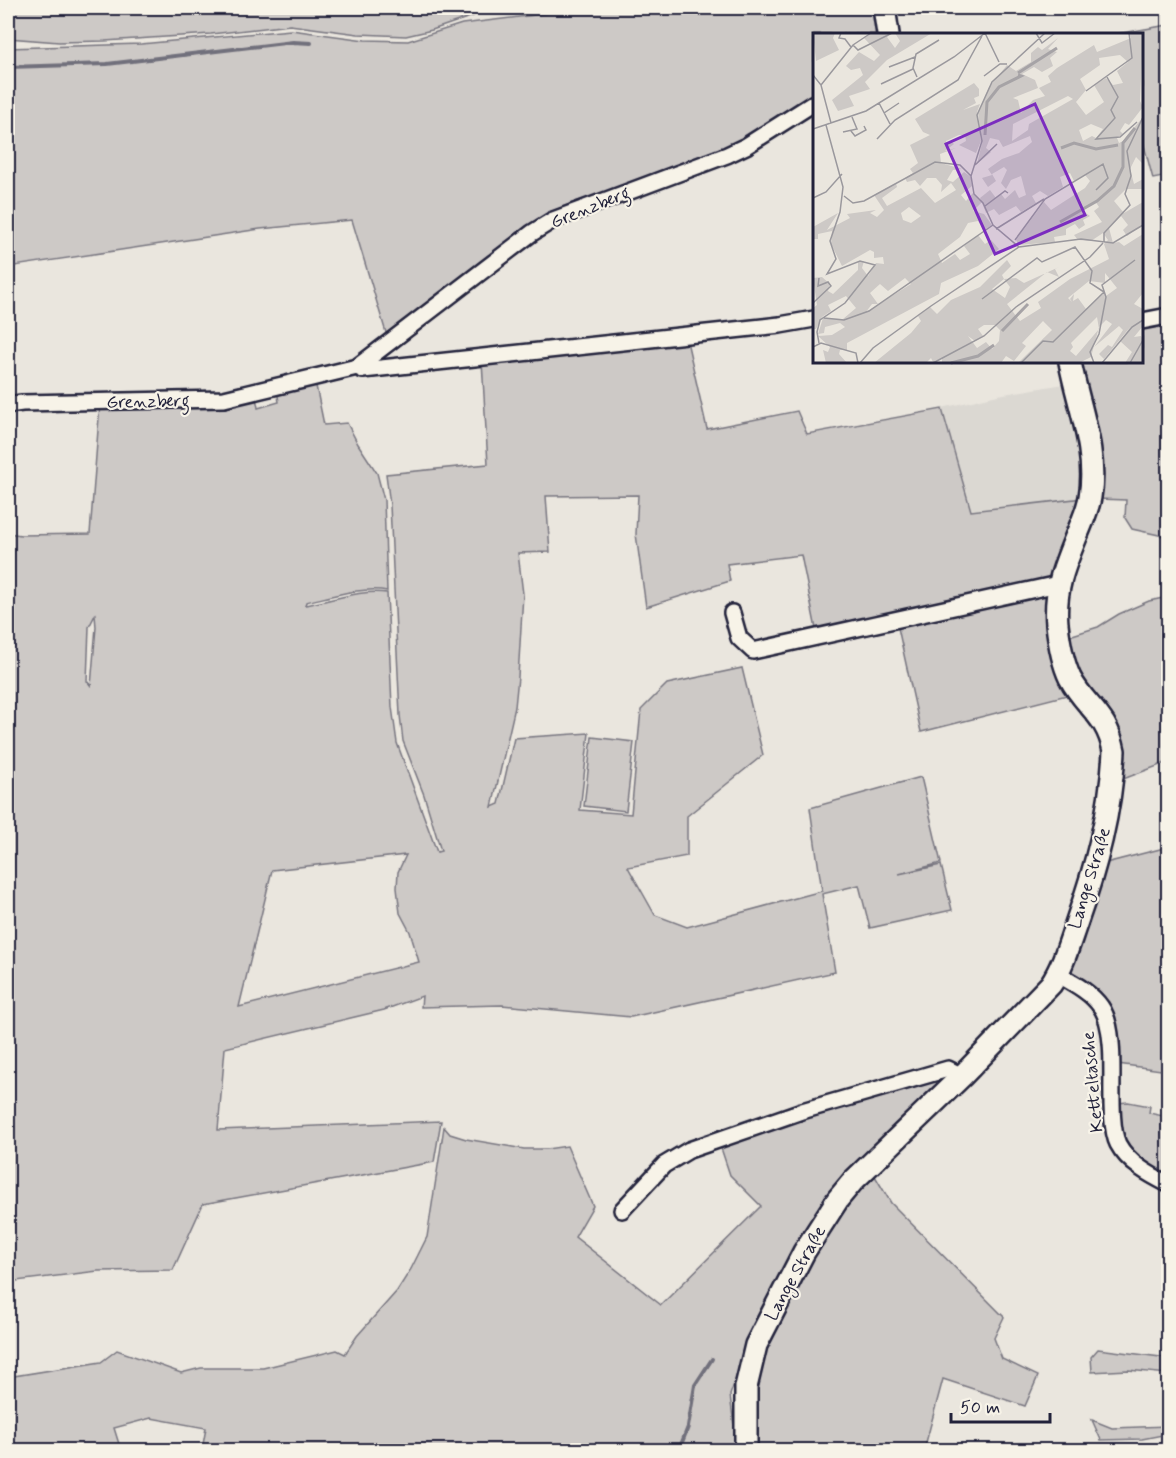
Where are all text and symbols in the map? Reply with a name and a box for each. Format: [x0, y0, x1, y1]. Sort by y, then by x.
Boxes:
inset map [813, 33, 1143, 363]
street label: Grenzberg [547, 181, 634, 237]
street label: Grenzberg [106, 389, 190, 417]
street label: Lange Straße [1063, 824, 1118, 932]
street label: Ketteltasche [1077, 1030, 1109, 1133]
street label: Lange Straße [760, 1222, 833, 1326]
scale bar [951, 1386, 1050, 1424]
text: 50 m [960, 1396, 1000, 1420]

